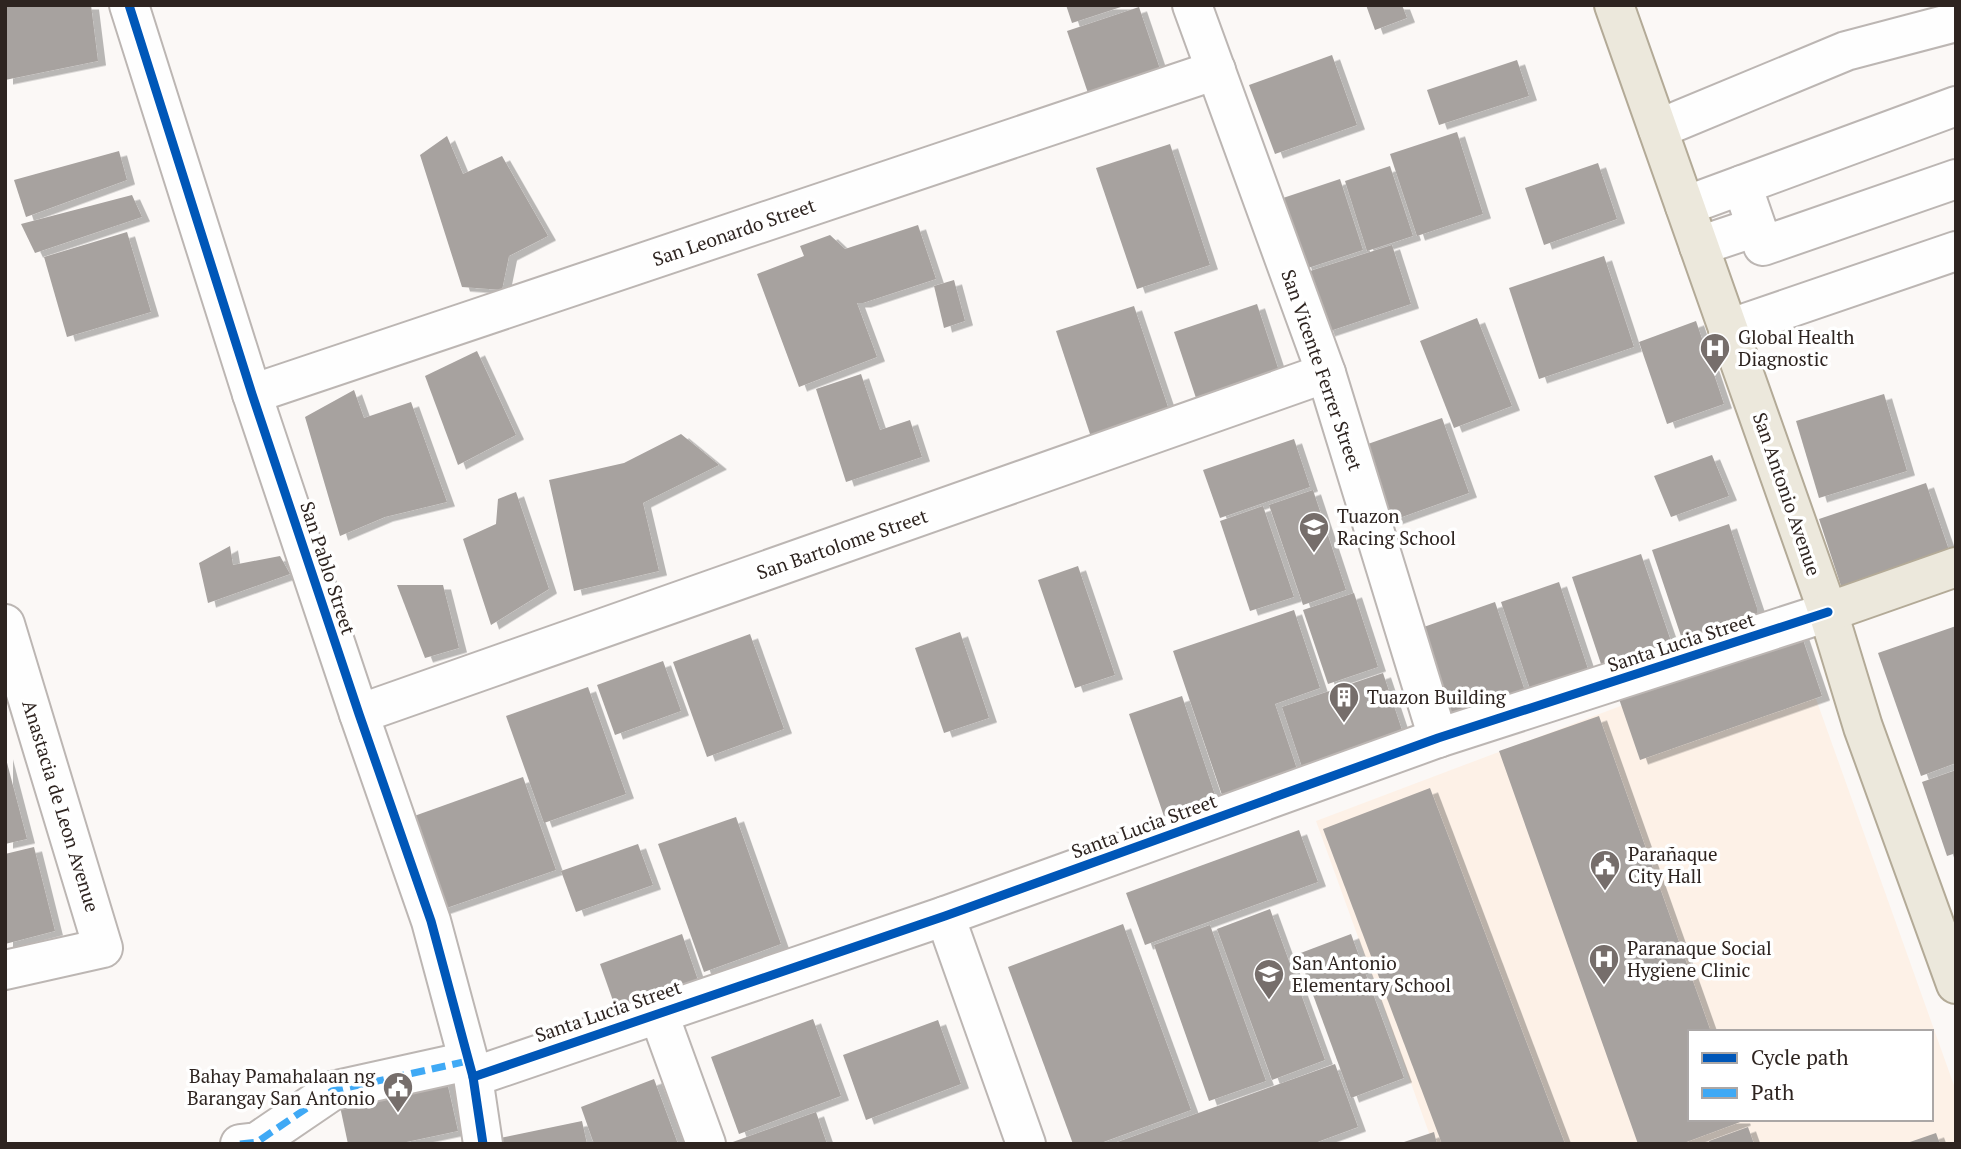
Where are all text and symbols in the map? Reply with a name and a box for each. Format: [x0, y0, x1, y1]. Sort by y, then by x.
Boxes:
street label: San Leonardo Street [649, 192, 819, 271]
street label: San Vicente Ferrer Street [1276, 266, 1369, 474]
place label: Global Health Diagnostic [1738, 324, 1855, 371]
hospital icon: Global Health Diagnostic [1698, 331, 1732, 375]
street label: San Antonio Avenue [1748, 409, 1827, 579]
street label: San Pablo Street [295, 498, 362, 638]
street label: San Bartolome Street [753, 503, 931, 585]
place label: Tuazon Racing School [1337, 503, 1456, 550]
school or university icon: Tuazon Racing School [1297, 510, 1331, 554]
street label: Santa Lucia Street [1604, 606, 1758, 677]
building icon: Tuazon Building [1327, 680, 1361, 724]
place label: Tuazon Building [1367, 684, 1507, 709]
street label: Anastacia de Leon Avenue [17, 697, 106, 915]
street label: Santa Lucia Street [1068, 788, 1220, 863]
place label: Parañaque City Hall [1628, 841, 1718, 888]
public building icon: Parañaque City Hall [1588, 848, 1622, 892]
place label: Paranaque Social Hygiene Clinic [1627, 935, 1772, 982]
hospital icon: Paranaque Social Hygiene Clinic [1587, 942, 1621, 986]
place label: San Antonio Elementary School [1292, 950, 1451, 997]
school or university icon: San Antonio Elementary School [1252, 957, 1286, 1001]
street label: Santa Lucia Street [531, 974, 684, 1047]
legend [1688, 1030, 1933, 1121]
text: Cycle path [1751, 1043, 1849, 1071]
place label: Bahay Pamahalaan ng Barangay San Antonio [187, 1063, 376, 1110]
public building icon: Bahay Pamahalaan ng Barangay San Antonio [381, 1070, 415, 1114]
text: Path [1751, 1078, 1794, 1106]

